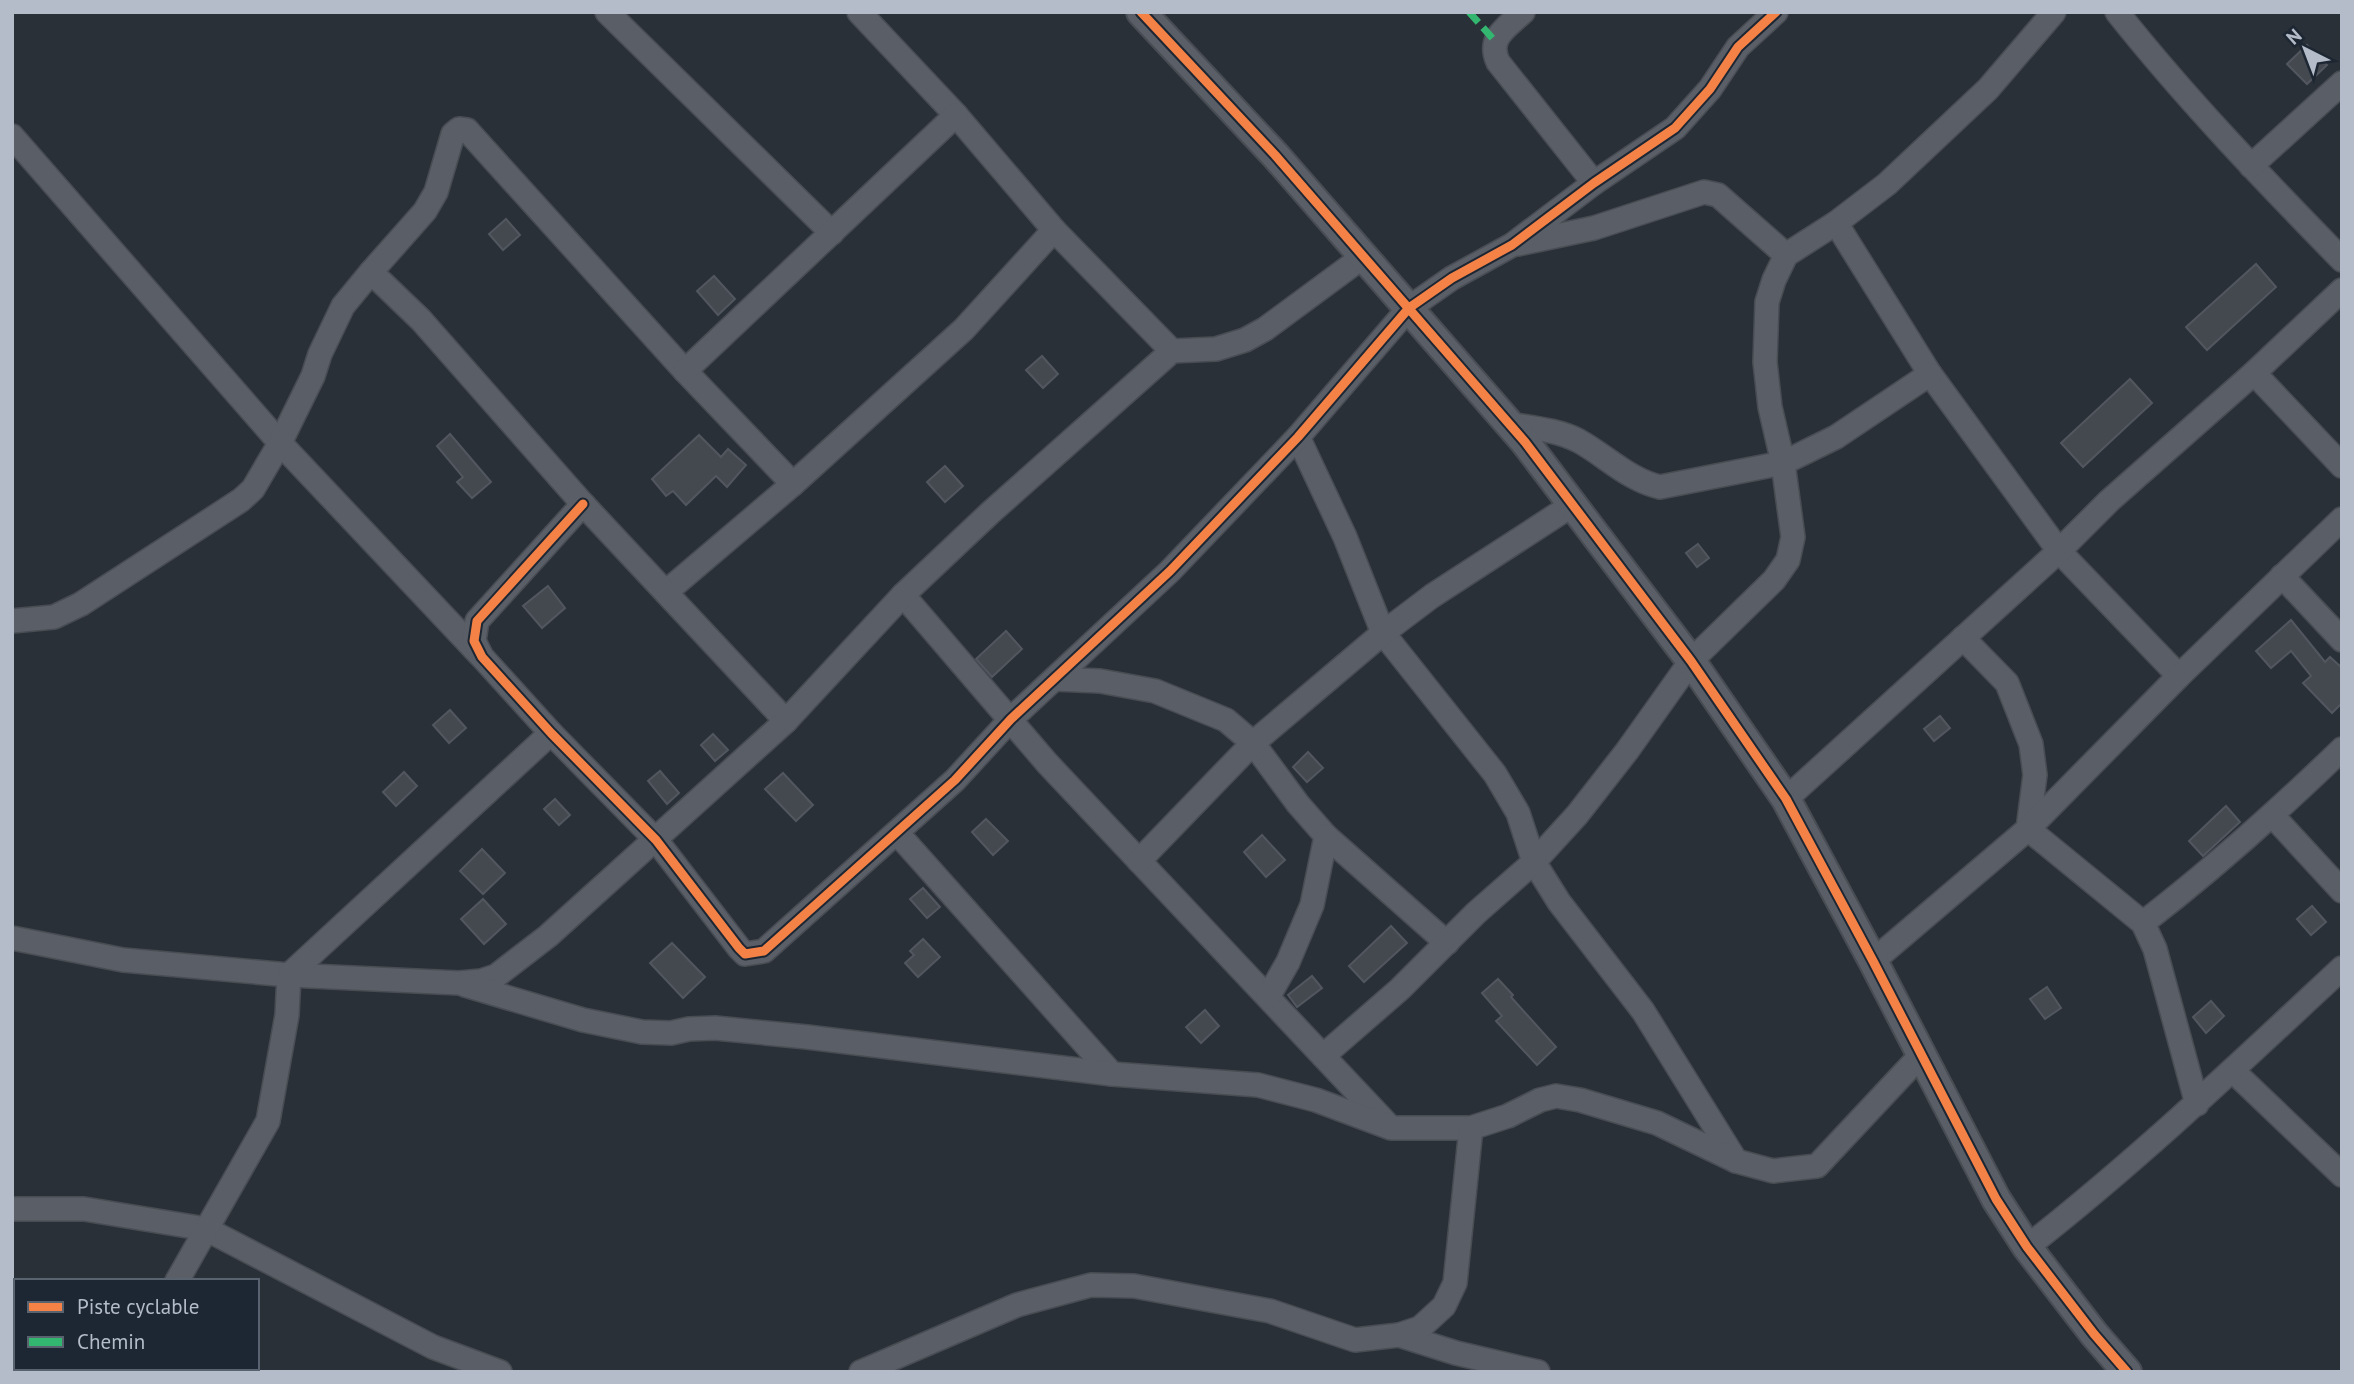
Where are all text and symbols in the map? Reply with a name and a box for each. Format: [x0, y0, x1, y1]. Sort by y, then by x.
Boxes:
north arrow [2270, 14, 2340, 84]
text: N [2281, 23, 2306, 49]
legend [14, 1279, 259, 1370]
text: Piste cyclable [77, 1293, 199, 1320]
text: Chemin [77, 1328, 145, 1355]

